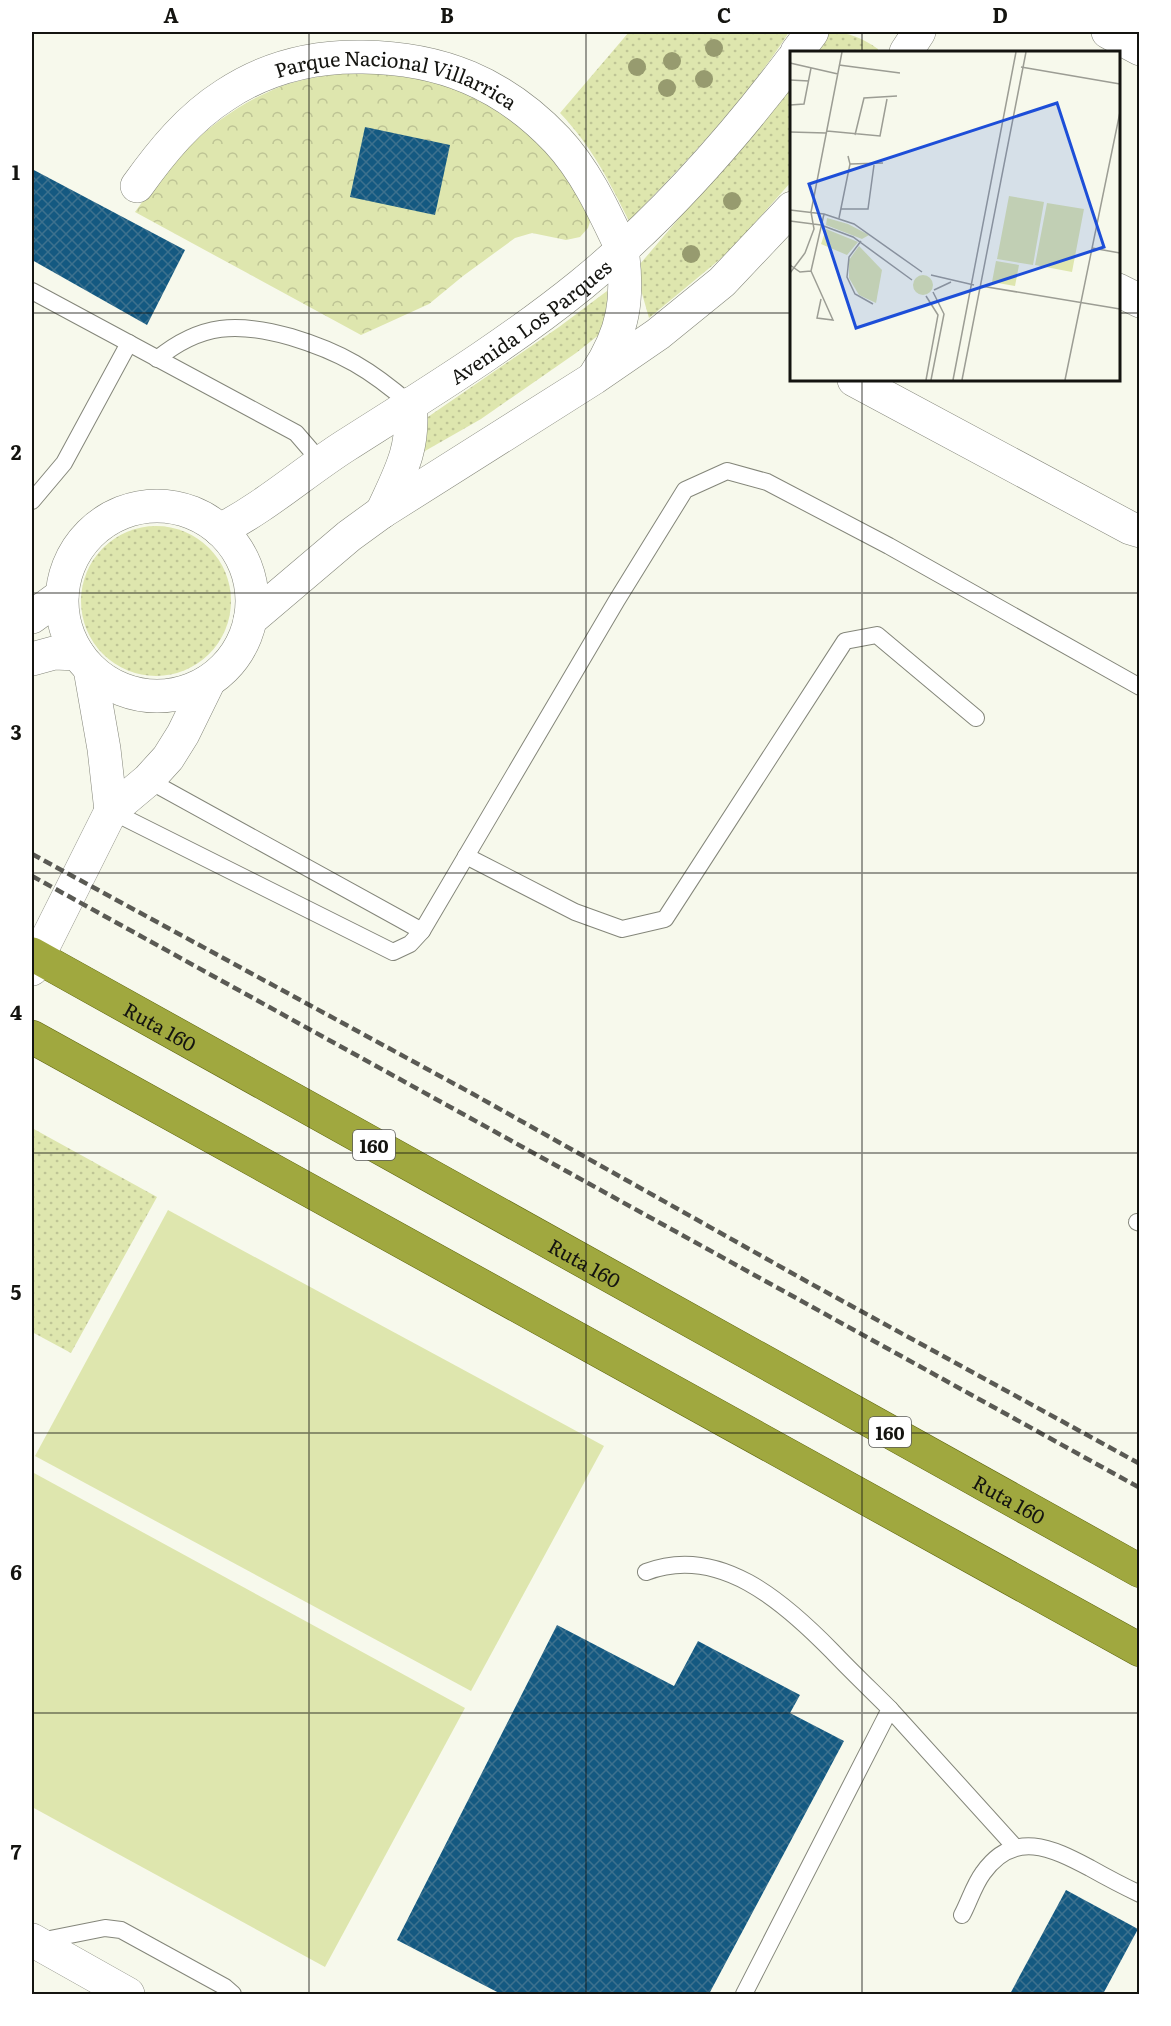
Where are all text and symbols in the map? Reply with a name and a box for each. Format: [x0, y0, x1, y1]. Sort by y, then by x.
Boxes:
text: A [163, 0, 179, 29]
text: B [440, 0, 454, 29]
text: C [717, 0, 731, 29]
text: D [992, 0, 1008, 29]
street label: Parque Nacional Villarrica [270, 42, 524, 116]
inset map [790, 51, 1120, 381]
text: 1 [12, 156, 20, 186]
street label: Avenida Los Parques [443, 251, 617, 391]
text: 2 [11, 436, 22, 466]
text: 3 [10, 716, 22, 746]
street label: Ruta 160 [119, 993, 202, 1058]
text: 4 [10, 996, 22, 1026]
road number: 160 [353, 1130, 395, 1160]
street label: Ruta 160 [543, 1230, 627, 1294]
text: 5 [11, 1276, 22, 1306]
road number: 160 [869, 1417, 911, 1447]
street label: Ruta 160 [968, 1466, 1051, 1531]
text: 6 [10, 1556, 22, 1586]
text: 7 [11, 1836, 22, 1866]

